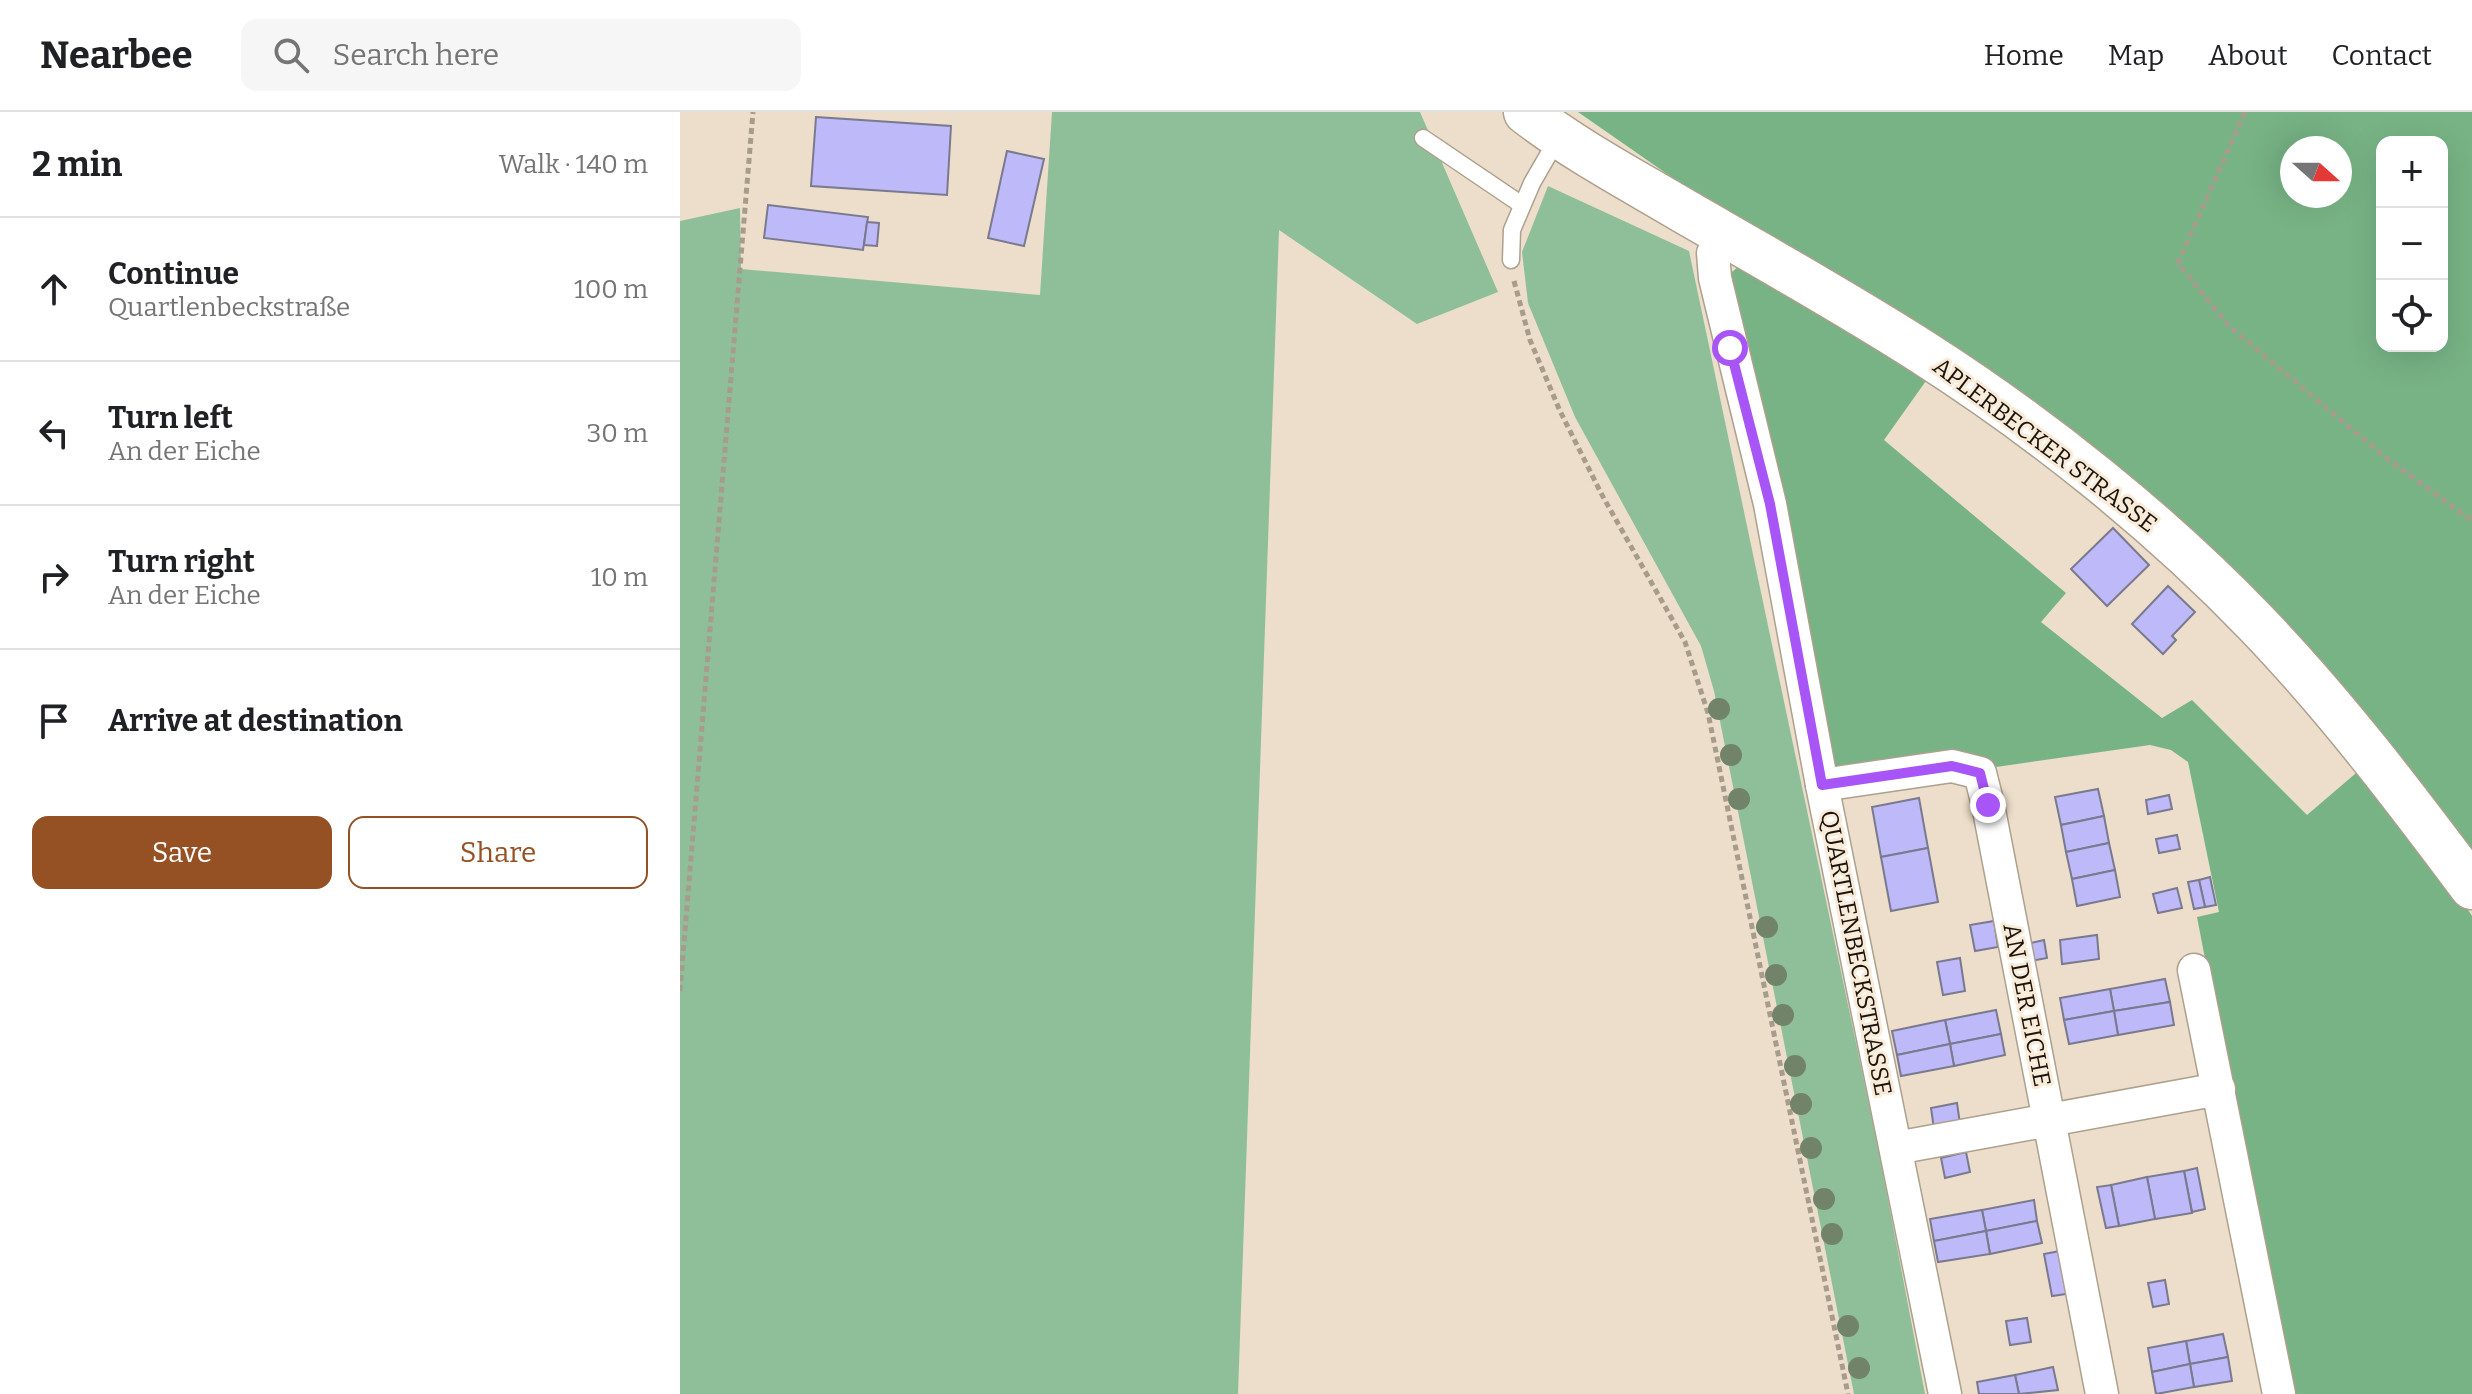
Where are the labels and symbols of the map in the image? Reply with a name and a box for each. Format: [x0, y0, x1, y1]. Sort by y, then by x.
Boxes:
north arrow [2280, 136, 2352, 208]
route start [1712, 330, 1748, 366]
street label: APLERBECKER STRASSE [1928, 352, 2162, 538]
route end [1970, 787, 2006, 823]
street label: QUARTLENBECKSTRASSE [1815, 808, 1897, 1098]
street label: AN DER EICHE [1997, 921, 2057, 1089]

